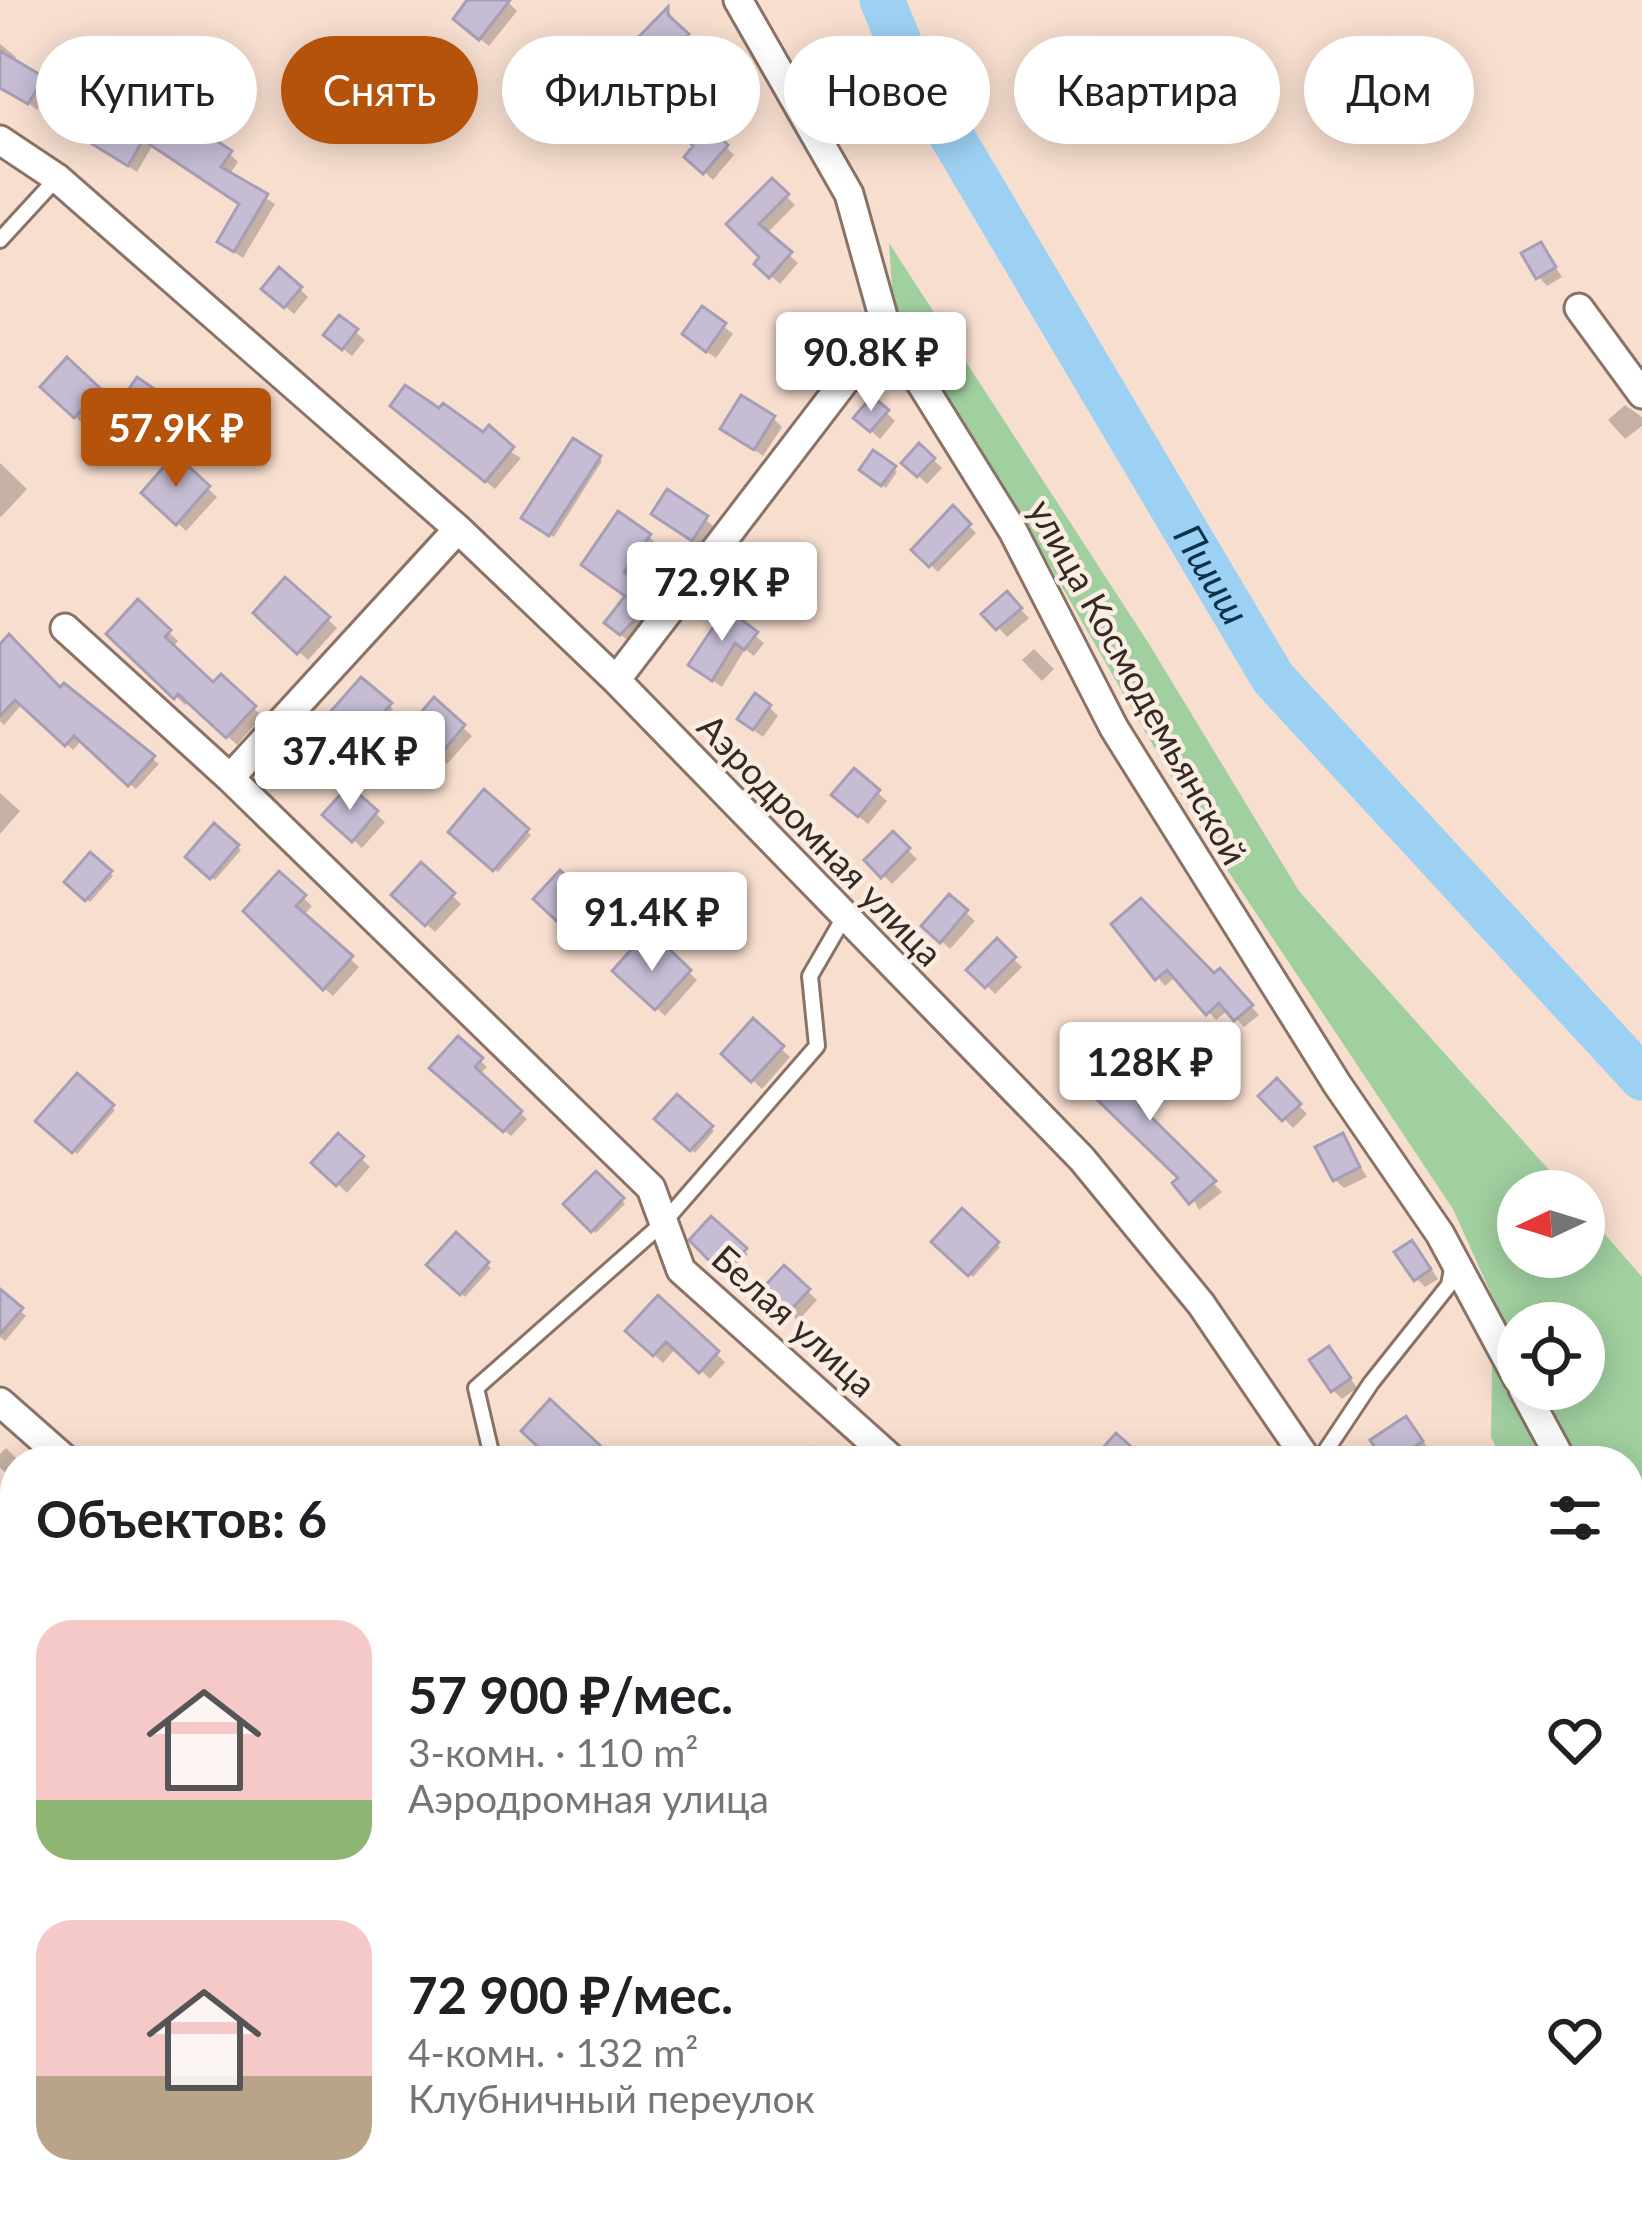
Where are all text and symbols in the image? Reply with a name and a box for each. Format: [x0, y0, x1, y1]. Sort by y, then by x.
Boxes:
chip: Купить [36, 36, 257, 144]
chip: Снять [281, 36, 478, 144]
chip: Фильтры [502, 36, 760, 144]
chip: Новое [784, 36, 990, 144]
chip: Квартира [1014, 36, 1280, 144]
chip: Дом [1304, 36, 1474, 144]
pin: 90.8K ₽ [760, 312, 982, 414]
text: 90.8K ₽ [803, 328, 939, 374]
pin: 57.9K ₽ [65, 388, 287, 490]
text: 57.9K ₽ [108, 404, 244, 450]
street label: улица Космодемьянской [1020, 491, 1258, 872]
water label: Пшиш [1165, 516, 1260, 632]
pin: 72.9K ₽ [611, 542, 833, 644]
text: 72.9K ₽ [654, 558, 790, 604]
street label: Аэродромная улица [689, 704, 952, 974]
pin: 37.4K ₽ [239, 711, 461, 813]
text: 37.4K ₽ [282, 727, 418, 773]
pin: 91.4K ₽ [541, 872, 763, 974]
text: 91.4K ₽ [584, 888, 720, 934]
pin: 128K ₽ [1052, 1022, 1248, 1124]
text: 128K ₽ [1087, 1038, 1213, 1084]
north arrow [1497, 1170, 1605, 1278]
map controls [1497, 1170, 1605, 1410]
street label: Белая улица [704, 1235, 886, 1405]
button: locate [1497, 1302, 1605, 1410]
icon: filters [1542, 1485, 1608, 1551]
text: Объектов: 6 [36, 1488, 327, 1549]
text: 57 900 ₽/мес. [408, 1664, 733, 1725]
icon: home [132, 1668, 276, 1812]
icon: heart [1542, 1707, 1608, 1773]
text: 3-комн. · 110 m² [408, 1729, 698, 1775]
text: Аэродромная улица [408, 1775, 769, 1821]
text: 72 900 ₽/мес. [408, 1964, 733, 2025]
icon: home [132, 1968, 276, 2112]
icon: heart [1542, 2007, 1608, 2073]
text: 4-комн. · 132 m² [408, 2029, 698, 2075]
text: Клубничный переулок [408, 2075, 815, 2121]

